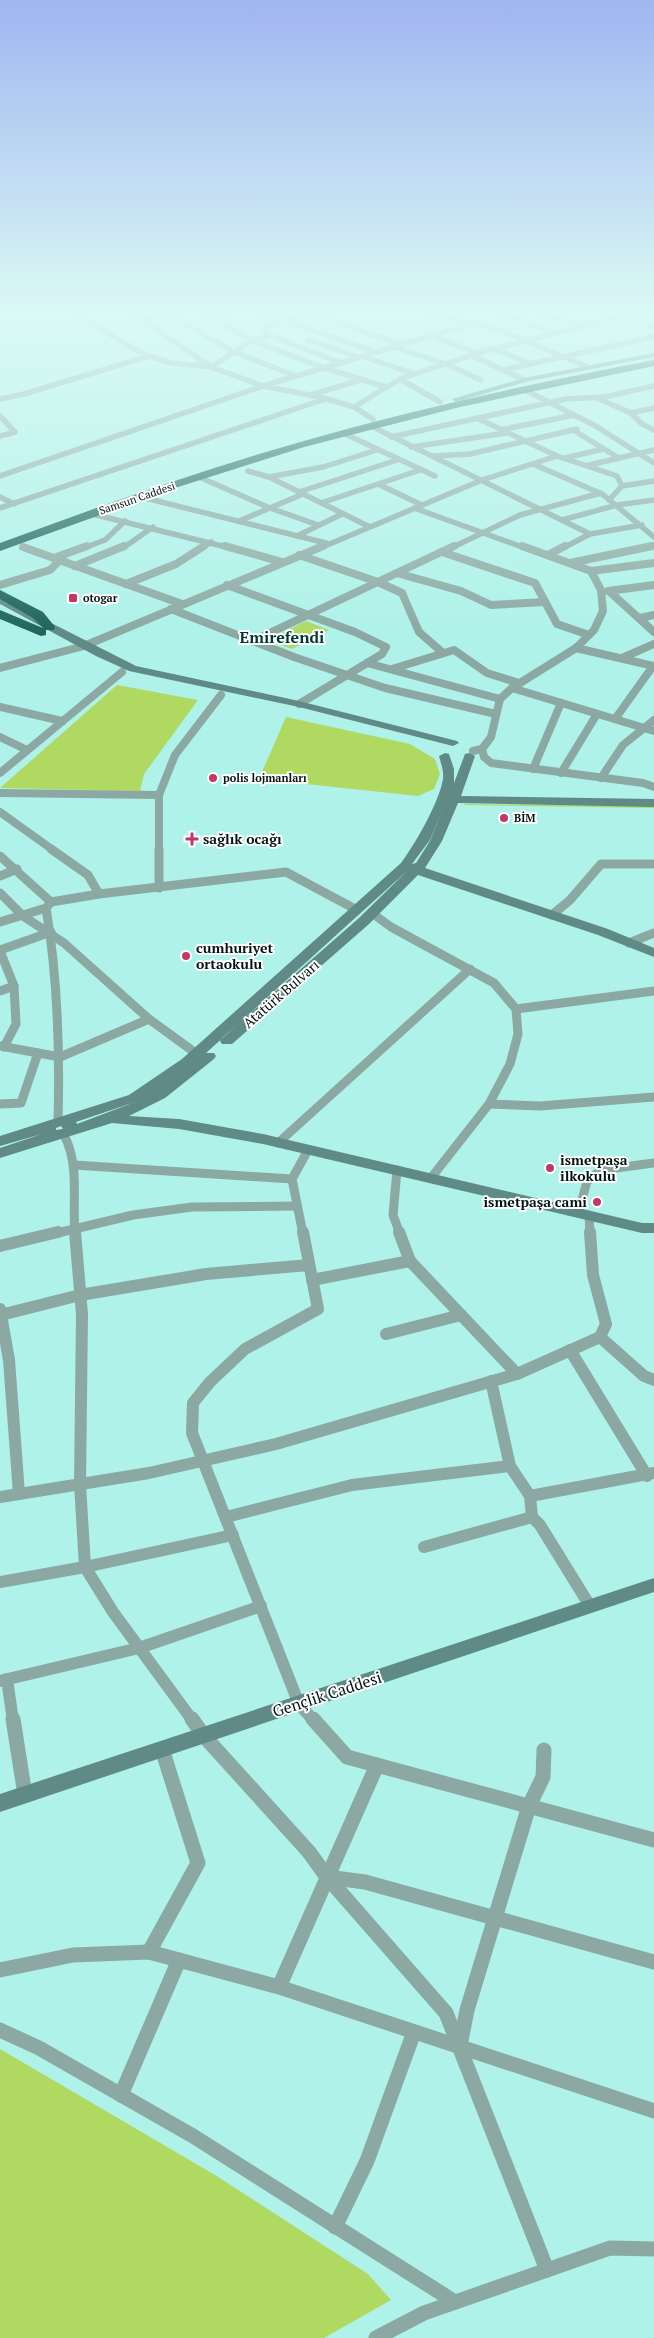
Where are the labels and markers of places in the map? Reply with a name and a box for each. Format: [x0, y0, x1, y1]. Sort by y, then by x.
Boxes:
place label: otogar [83, 591, 118, 605]
marker: otogar [67, 592, 79, 604]
place label: polis lojmanları [223, 771, 307, 785]
marker: polis lojmanları [207, 772, 219, 784]
place label: BİM [514, 811, 536, 825]
marker: BİM [498, 812, 510, 824]
place label: sağlık ocağı [203, 829, 282, 848]
marker: sağlık ocağı [185, 832, 199, 846]
place label: cumhuriyet ortaokulu [196, 938, 273, 973]
marker: cumhuriyet ortaokulu [180, 950, 192, 962]
place label: ismetpaşa ilkokulu [560, 1150, 628, 1185]
marker: ismetpaşa ilkokulu [544, 1162, 556, 1174]
place label: ismetpaşa cami [483, 1192, 587, 1211]
marker: ismetpaşa cami [591, 1196, 603, 1208]

